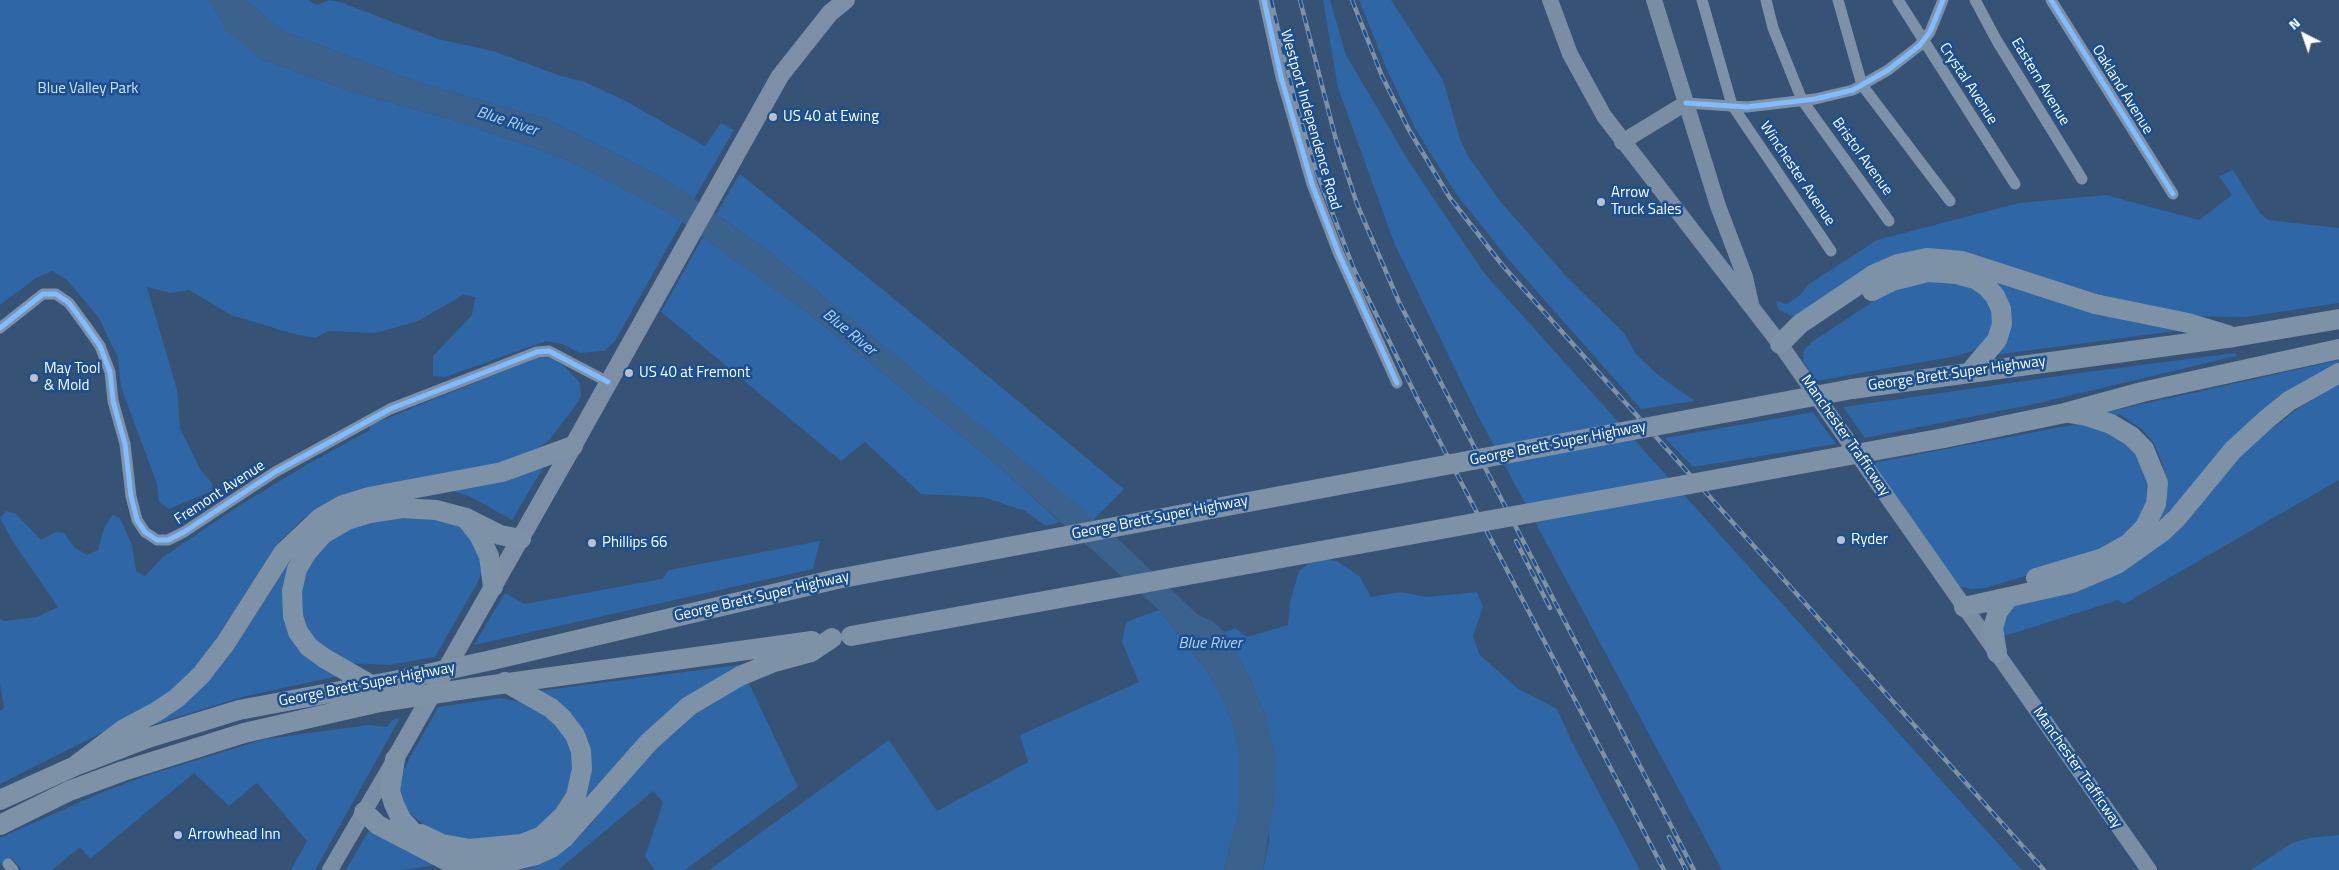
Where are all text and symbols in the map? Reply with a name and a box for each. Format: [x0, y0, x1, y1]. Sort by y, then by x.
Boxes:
north arrow [2279, 10, 2329, 60]
text: N [2283, 12, 2304, 34]
street label: Westport Independence Road [1276, 28, 1344, 212]
street label: Eastern Avenue [2007, 35, 2073, 129]
street label: Crystal Avenue [1935, 40, 2001, 128]
street label: Oakland Avenue [2087, 42, 2157, 138]
park label: Blue Valley Park [37, 80, 139, 98]
water label: Blue River [474, 103, 540, 141]
place label: US 40 at Ewing [783, 108, 879, 126]
marker: US 40 at Ewing [767, 111, 779, 123]
street label: Bristol Avenue [1828, 115, 1896, 199]
street label: Winchester Avenue [1755, 118, 1839, 230]
place label: Arrow Truck Sales [1611, 184, 1681, 219]
marker: Arrow Truck Sales [1595, 196, 1607, 208]
water label: Blue River [818, 306, 880, 360]
street label: George Brett Super Highway [1867, 353, 2047, 395]
place label: May Tool & Mold [44, 360, 100, 395]
place label: US 40 at Fremont [639, 364, 750, 382]
marker: US 40 at Fremont [623, 367, 635, 379]
marker: May Tool & Mold [28, 372, 40, 384]
street label: Manchester Trafficway [1796, 372, 1894, 500]
street label: George Brett Super Highway [1468, 418, 1648, 470]
street label: Fremont Avenue [171, 457, 269, 529]
street label: George Brett Super Highway [1070, 492, 1250, 544]
place label: Ryder [1851, 531, 1888, 549]
place label: Phillips 66 [602, 534, 667, 552]
marker: Ryder [1835, 534, 1847, 546]
marker: Phillips 66 [586, 537, 598, 549]
street label: George Brett Super Highway [673, 568, 851, 626]
water label: Blue River [1178, 634, 1242, 654]
street label: George Brett Super Highway [277, 659, 457, 711]
street label: Manchester Trafficway [2028, 704, 2126, 832]
place label: Arrowhead Inn [188, 826, 281, 844]
marker: Arrowhead Inn [172, 829, 184, 841]

